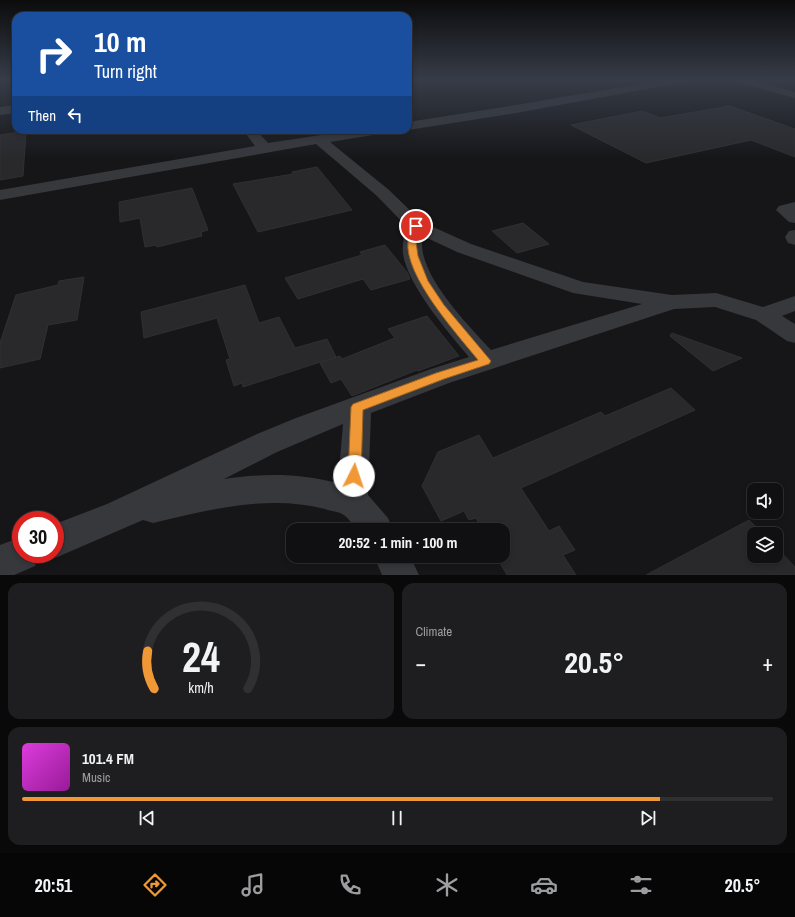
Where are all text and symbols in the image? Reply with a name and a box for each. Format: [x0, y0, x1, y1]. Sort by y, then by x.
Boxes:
text: 10 m [94, 23, 146, 61]
icon: right [28, 28, 80, 80]
text: Turn right [94, 59, 157, 84]
icon: left [64, 104, 86, 126]
text: Then [28, 105, 56, 126]
pin [399, 209, 433, 243]
icon: arrive [405, 215, 427, 237]
position arrow [333, 455, 375, 497]
map controls [747, 483, 783, 563]
button: sound [747, 483, 783, 519]
speed limit sign: 30 [12, 511, 64, 563]
button: layers [747, 527, 783, 563]
text: 20:52 · 1 min · 100 m [339, 532, 457, 553]
text: Climate [416, 623, 452, 640]
text: 24 [182, 629, 220, 685]
text: 20.5° [564, 642, 624, 682]
text: − [416, 648, 426, 678]
text: + [762, 648, 773, 678]
text: km/h [188, 678, 213, 697]
text: 101.4 FM [82, 748, 134, 769]
text: Music [82, 769, 110, 786]
icon: previous [136, 807, 158, 829]
icon: pause [386, 807, 408, 829]
icon: next [637, 807, 659, 829]
icon: directions [141, 871, 169, 899]
icon: music [239, 871, 267, 899]
icon: phone [336, 871, 364, 899]
icon: climate [433, 871, 461, 899]
icon: car [530, 871, 558, 899]
icon: filters [627, 871, 655, 899]
text: 20:51 [35, 873, 72, 898]
text: 20.5° [724, 873, 760, 898]

